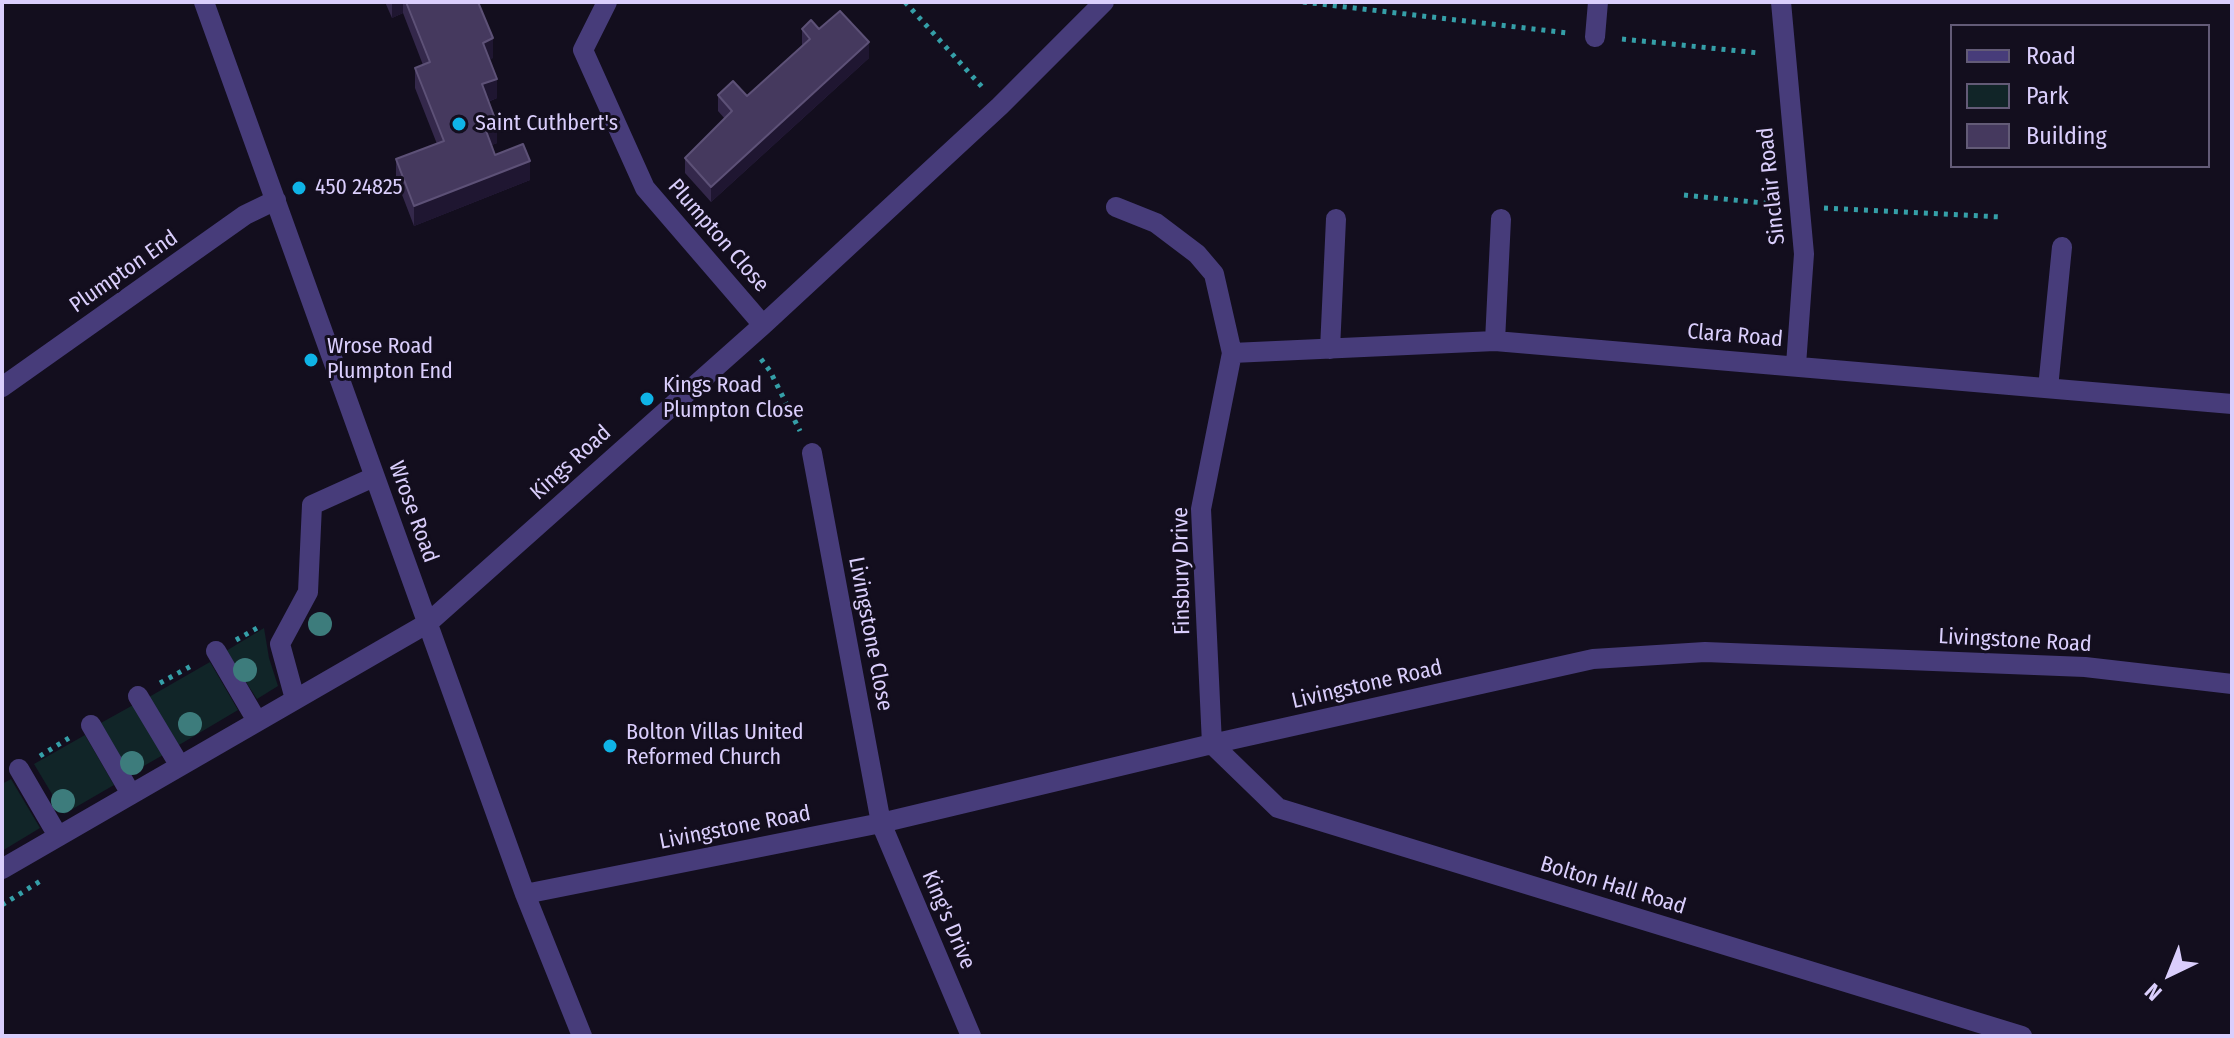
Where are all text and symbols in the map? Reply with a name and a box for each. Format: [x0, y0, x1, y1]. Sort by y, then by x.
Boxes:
legend [1950, 24, 2210, 168]
text: Road [2026, 42, 2076, 70]
text: Park [2026, 82, 2069, 110]
place label: Saint Cuthbert's [475, 111, 618, 137]
marker: Saint Cuthbert's [450, 115, 468, 133]
text: Building [2026, 122, 2107, 150]
street label: Sinclair Road [1753, 126, 1791, 246]
street label: Plumpton Close [662, 174, 774, 298]
place label: 450 24825 [315, 175, 403, 201]
marker: 450 24825 [290, 179, 308, 197]
street label: Plumpton End [65, 225, 183, 319]
street label: Clara Road [1686, 319, 1784, 353]
place label: Wrose Road Plumpton End [327, 334, 453, 386]
marker: Wrose Road Plumpton End [302, 351, 320, 369]
place label: Kings Road Plumpton Close [663, 373, 804, 424]
marker: Kings Road Plumpton Close [638, 390, 656, 408]
street label: Kings Road [525, 420, 617, 506]
street label: Wrose Road [382, 458, 444, 566]
street label: Finsbury Drive [1168, 507, 1196, 635]
street label: Livingstone Close [842, 555, 898, 713]
street label: Livingstone Road [1938, 624, 2092, 658]
street label: Livingstone Road [1289, 655, 1445, 715]
place label: Bolton Villas United Reformed Church [626, 720, 804, 772]
marker: Bolton Villas United Reformed Church [601, 737, 619, 755]
street label: Livingstone Road [657, 800, 813, 856]
street label: Bolton Hall Road [1537, 851, 1689, 921]
street label: King's Drive [915, 867, 981, 973]
north arrow [2130, 934, 2210, 1014]
text: N [2139, 978, 2167, 1006]

